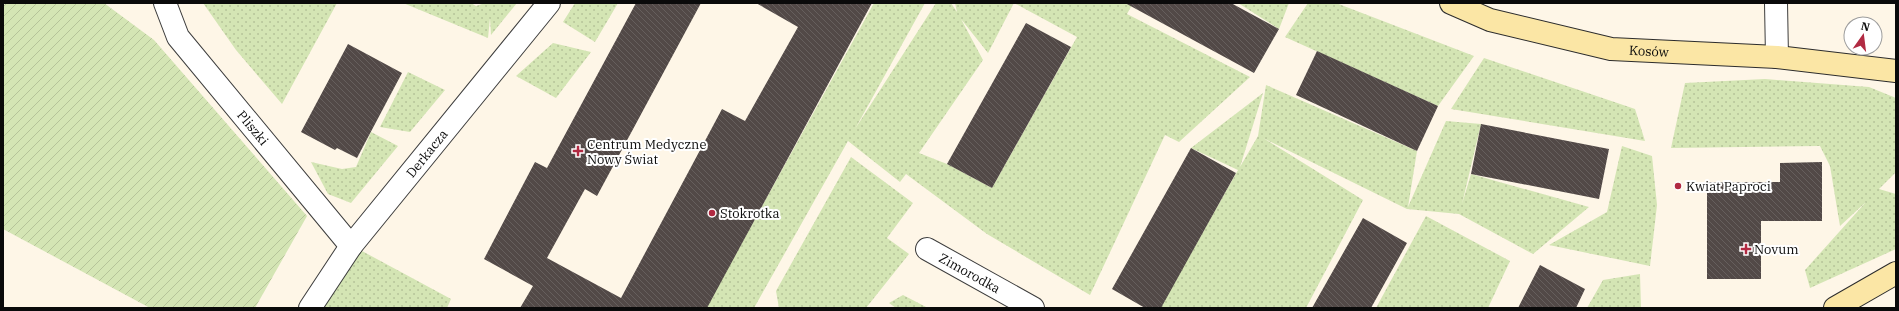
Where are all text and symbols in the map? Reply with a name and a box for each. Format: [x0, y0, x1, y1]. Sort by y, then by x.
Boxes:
north arrow [1843, 16, 1883, 56]
text: N [1860, 18, 1872, 34]
street label: Kosów [1629, 42, 1669, 61]
street label: Pliszki [233, 107, 272, 149]
street label: Derkacza [402, 126, 452, 181]
place label: Centrum Medyczne Nowy Świat [587, 136, 706, 168]
marker: Centrum Medyczne Nowy Świat [572, 145, 584, 157]
place label: Kwiat Paproci [1686, 178, 1771, 195]
marker: Kwiat Paproci [1673, 181, 1683, 191]
place label: Stokrotka [720, 205, 780, 222]
marker: Stokrotka [707, 208, 717, 218]
place label: Novum [1754, 241, 1799, 258]
marker: Novum [1741, 244, 1751, 254]
street label: Zimorodka [936, 249, 1003, 297]

